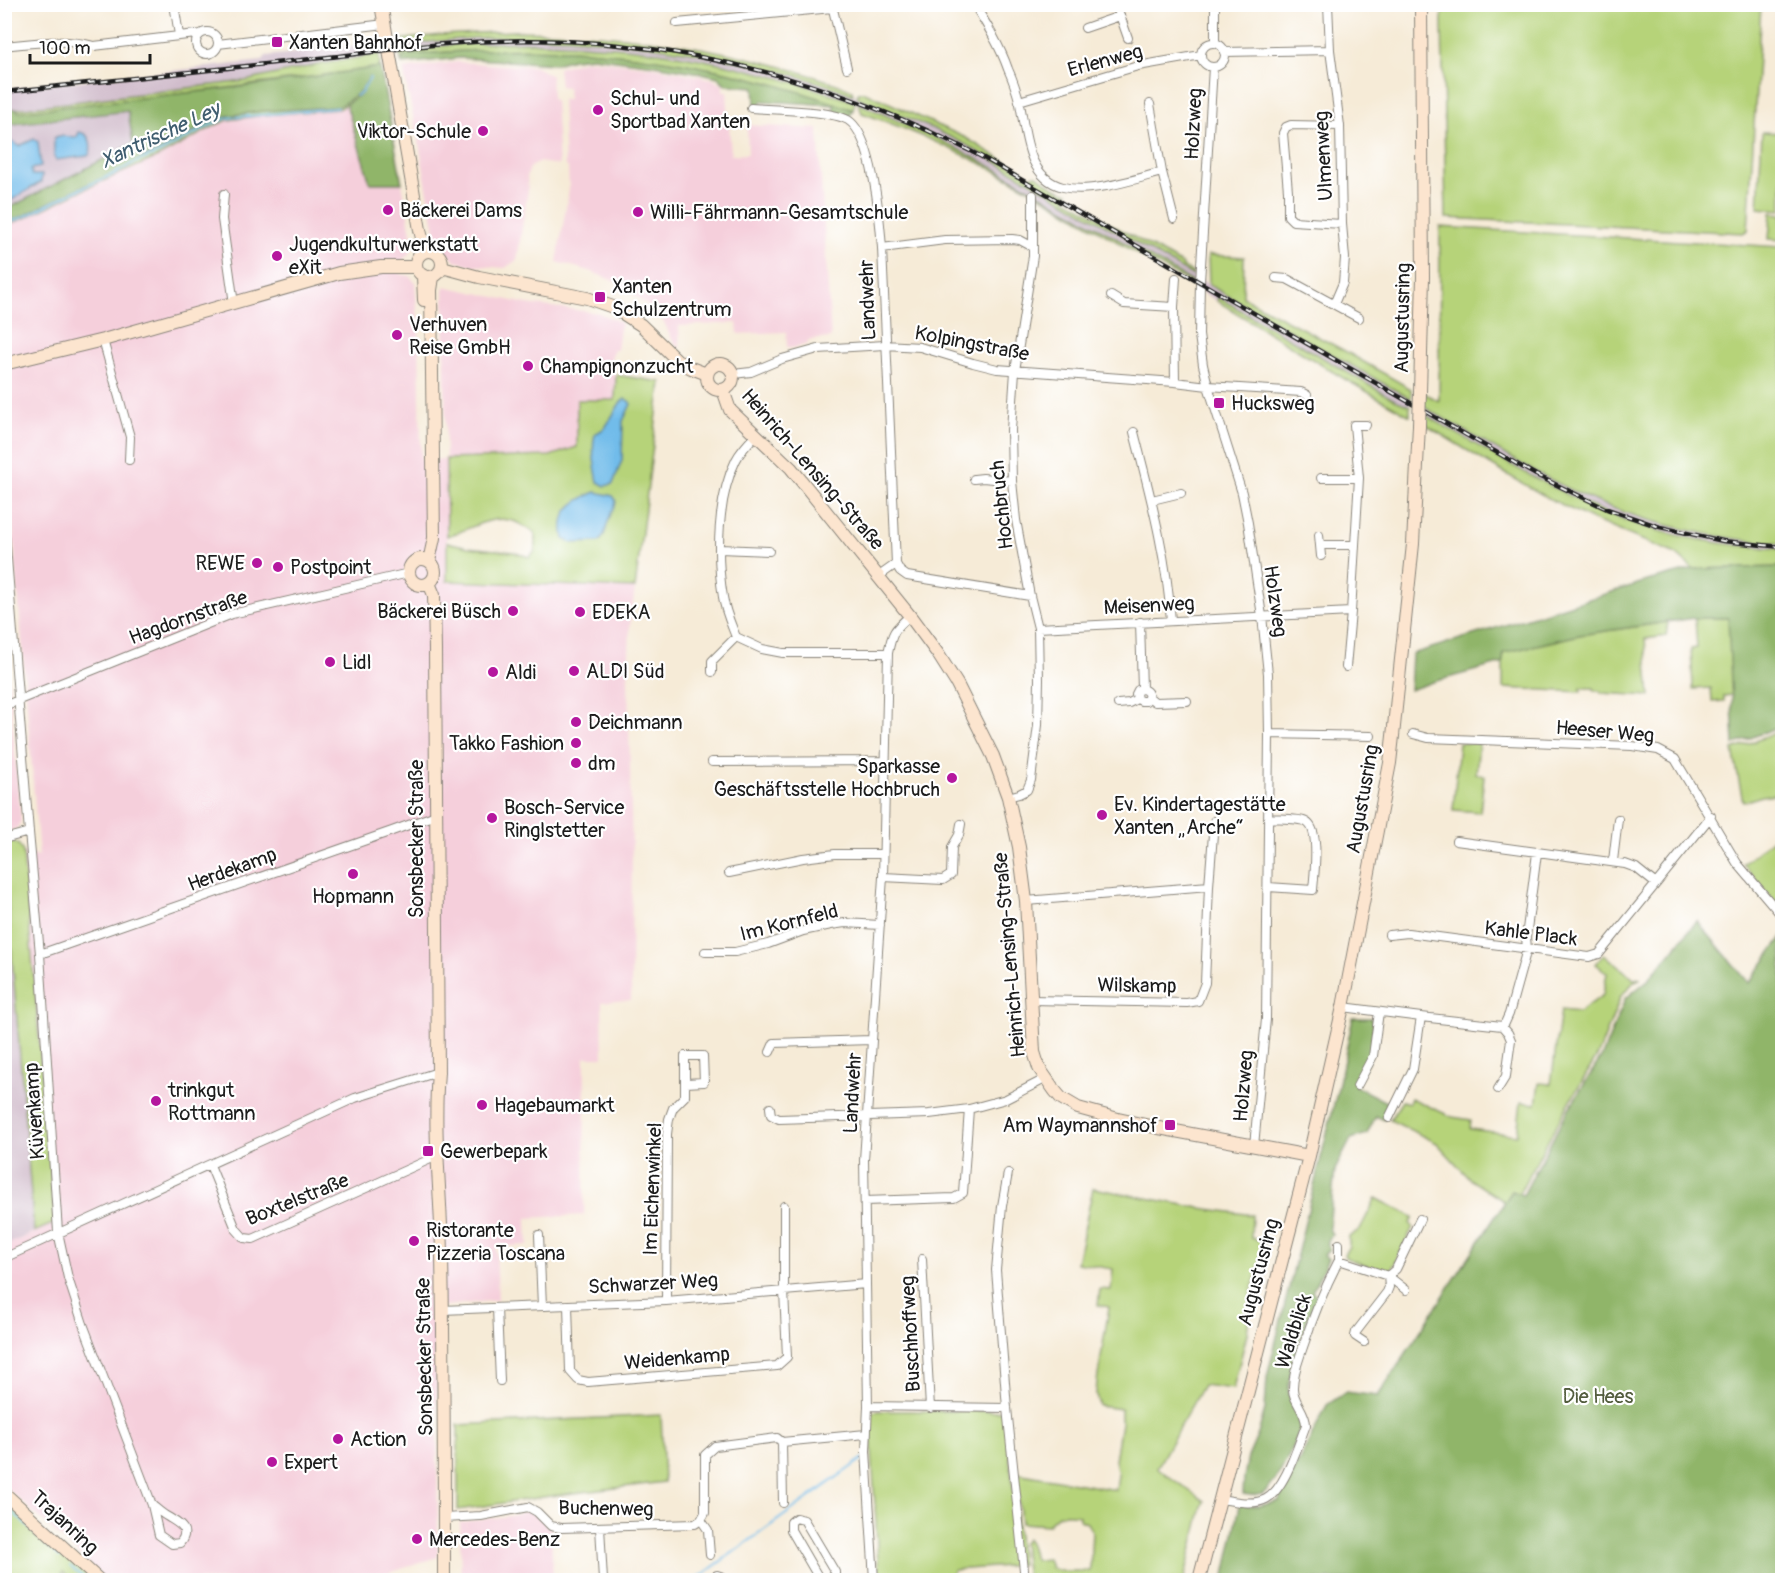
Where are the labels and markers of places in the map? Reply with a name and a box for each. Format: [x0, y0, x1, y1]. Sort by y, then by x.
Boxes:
place label: Xanten Bahnhof [289, 30, 423, 55]
marker: Xanten Bahnhof [270, 35, 284, 49]
place label: Schul- und Sportbad Xanten [610, 86, 750, 134]
marker: Schul- und Sportbad Xanten [591, 103, 605, 117]
place label: Viktor-Schule [357, 119, 471, 144]
marker: Viktor-Schule [476, 124, 490, 138]
place label: Bäckerei Dams [400, 198, 522, 223]
place label: Willi-Fährmann-Gesamtschule [650, 200, 908, 225]
marker: Bäckerei Dams [381, 203, 395, 217]
marker: Willi-Fährmann-Gesamtschule [631, 205, 645, 219]
place label: Jugendkulturwerkstatt eXit [289, 232, 479, 280]
marker: Jugendkulturwerkstatt eXit [270, 249, 284, 263]
place label: Xanten Schulzentrum [612, 274, 731, 322]
marker: Xanten Schulzentrum [593, 290, 607, 304]
place label: Verhuven Reise GmbH [409, 312, 511, 360]
marker: Verhuven Reise GmbH [390, 328, 404, 342]
place label: Champignonzucht [540, 354, 694, 379]
marker: Champignonzucht [521, 359, 535, 373]
place label: Hucksweg [1231, 391, 1315, 416]
marker: Hucksweg [1212, 396, 1226, 410]
place label: REWE [196, 551, 245, 576]
place label: Postpoint [290, 555, 372, 580]
marker: REWE [250, 556, 264, 570]
marker: Postpoint [271, 560, 285, 574]
place label: Bäckerei Büsch [377, 599, 501, 624]
place label: EDEKA [592, 600, 650, 625]
marker: Bäckerei Büsch [506, 604, 520, 618]
marker: EDEKA [573, 605, 587, 619]
place label: Lidl [342, 650, 371, 675]
marker: Lidl [323, 655, 337, 669]
place label: ALDI Süd [586, 659, 665, 684]
place label: Aldi [505, 660, 536, 685]
marker: ALDI Süd [567, 664, 581, 678]
marker: Aldi [486, 665, 500, 679]
place label: Deichmann [588, 710, 683, 735]
marker: Deichmann [569, 715, 583, 729]
place label: Takko Fashion [449, 731, 564, 756]
marker: Takko Fashion [569, 736, 583, 750]
place label: dm [588, 751, 616, 776]
place label: Sparkasse Geschäftsstelle Hochbruch [714, 754, 940, 802]
marker: dm [569, 756, 583, 770]
marker: Sparkasse Geschäftsstelle Hochbruch [945, 771, 959, 785]
place label: Ev. Kindertagestätte Xanten „Arche“ [1114, 792, 1286, 840]
place label: Bosch-Service Ringlstetter [504, 795, 624, 843]
marker: Ev. Kindertagestätte Xanten „Arche“ [1095, 808, 1109, 822]
marker: Bosch-Service Ringlstetter [485, 811, 499, 825]
marker: Hopmann [346, 867, 360, 881]
place label: Hopmann [312, 884, 394, 909]
place label: trinkgut Rottmann [167, 1078, 256, 1126]
place label: Hagebaumarkt [494, 1093, 616, 1118]
marker: trinkgut Rottmann [149, 1094, 163, 1108]
marker: Hagebaumarkt [475, 1098, 489, 1112]
place label: Am Waymannshof [1003, 1113, 1158, 1138]
marker: Am Waymannshof [1163, 1118, 1177, 1132]
place label: Gewerbepark [440, 1139, 548, 1164]
marker: Gewerbepark [421, 1144, 435, 1158]
place label: Ristorante Pizzeria Toscana [426, 1218, 565, 1266]
marker: Ristorante Pizzeria Toscana [407, 1234, 421, 1248]
place label: Action [350, 1427, 407, 1452]
marker: Action [331, 1432, 345, 1446]
place label: Expert [284, 1450, 339, 1475]
marker: Expert [265, 1455, 279, 1469]
place label: Mercedes-Benz [429, 1527, 560, 1552]
marker: Mercedes-Benz [410, 1532, 424, 1546]

